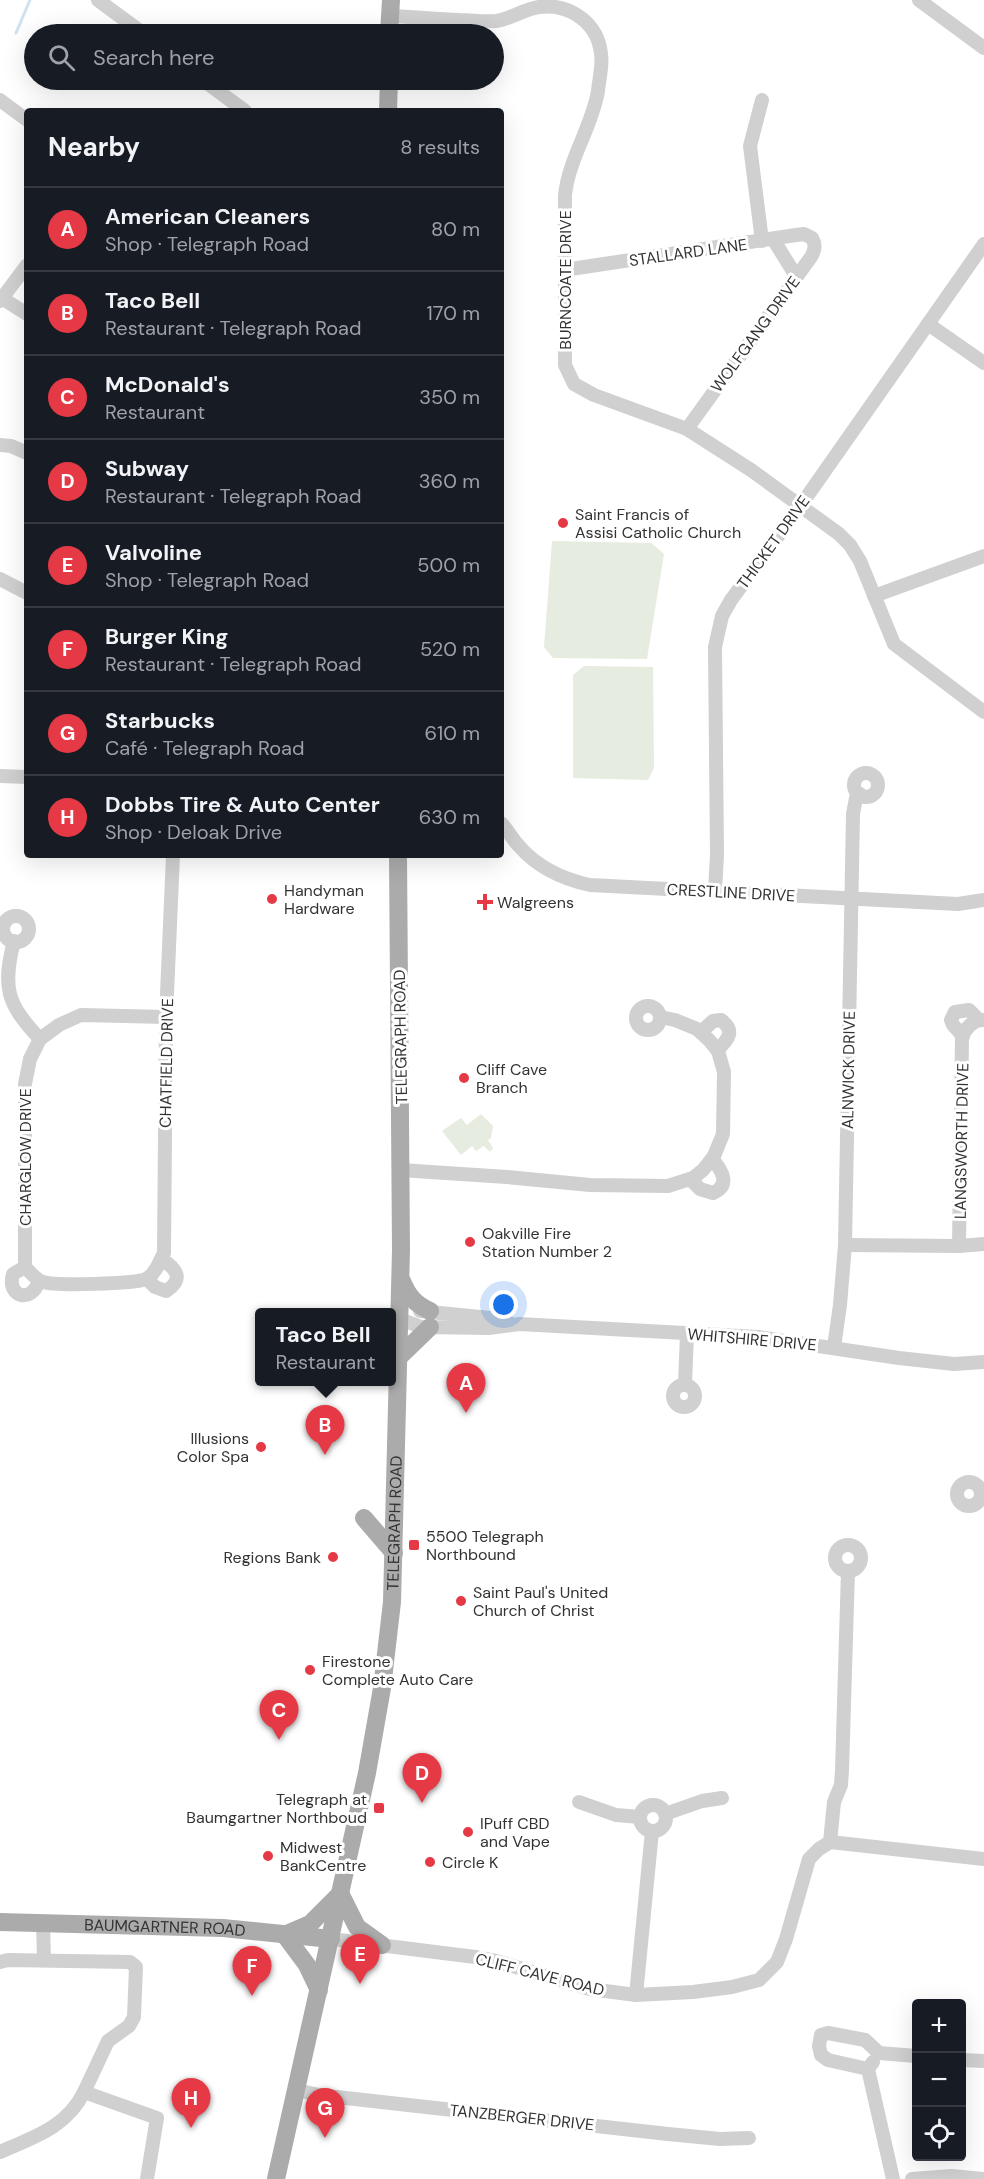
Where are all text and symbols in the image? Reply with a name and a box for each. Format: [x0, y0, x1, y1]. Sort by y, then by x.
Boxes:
search box [24, 24, 504, 90]
icon: search [45, 41, 78, 74]
text: Search here [93, 43, 214, 72]
text: Nearby [48, 130, 140, 164]
text: 8 results [400, 134, 480, 160]
text: American Cleaners [105, 202, 310, 231]
street label: BURNCOATE DRIVE [555, 210, 576, 350]
text: A [60, 216, 75, 242]
text: 80 m [431, 216, 480, 242]
text: Shop · Telegraph Road [105, 231, 309, 257]
street label: STALLARD LANE [628, 234, 748, 271]
street label: WOLFGANG DRIVE [706, 272, 805, 397]
text: Taco Bell [105, 286, 200, 315]
text: B [61, 300, 74, 326]
text: 170 m [427, 300, 480, 326]
text: Restaurant · Telegraph Road [105, 315, 362, 341]
text: McDonald's [105, 370, 230, 399]
text: C [60, 384, 75, 410]
text: 350 m [419, 384, 480, 410]
text: Restaurant [105, 399, 205, 425]
text: Subway [105, 454, 189, 483]
text: D [60, 468, 75, 494]
text: 360 m [419, 468, 480, 494]
text: Restaurant · Telegraph Road [105, 483, 362, 509]
street label: THICKET DRIVE [732, 491, 814, 593]
place label: Saint Francis of Assisi Catholic Church [575, 504, 741, 543]
marker: Saint Francis of Assisi Catholic Church [556, 516, 570, 530]
text: Valvoline [105, 538, 202, 567]
text: E [62, 552, 73, 578]
text: 500 m [417, 552, 480, 578]
text: Shop · Telegraph Road [105, 567, 309, 593]
text: Burger King [105, 622, 229, 651]
text: F [62, 636, 73, 662]
text: 520 m [420, 636, 480, 662]
text: Restaurant · Telegraph Road [105, 651, 362, 677]
text: Starbucks [105, 706, 215, 735]
text: G [60, 720, 75, 746]
text: 610 m [424, 720, 480, 746]
text: Café · Telegraph Road [105, 735, 304, 761]
text: Dobbs Tire & Auto Center [105, 790, 380, 819]
text: H [60, 804, 75, 830]
text: 630 m [419, 804, 480, 830]
text: Shop · Deloak Drive [105, 819, 282, 845]
street label: CRESTLINE DRIVE [666, 879, 796, 906]
place label: Handyman Hardware [284, 880, 364, 919]
marker: Handyman Hardware [265, 892, 279, 906]
place label: Walgreens [497, 892, 574, 913]
marker: Walgreens [478, 895, 492, 909]
street label: TELEGRAPH ROAD [389, 969, 412, 1105]
street label: CHATFIELD DRIVE [155, 998, 178, 1128]
street label: ALNWICK DRIVE [837, 1011, 860, 1129]
place label: Cliff Cave Branch [476, 1059, 547, 1098]
street label: LANGSWORTH DRIVE [950, 1063, 973, 1219]
marker: Cliff Cave Branch [457, 1071, 471, 1085]
street label: CHARGLOW DRIVE [15, 1088, 36, 1226]
place label: Oakville Fire Station Number 2 [482, 1223, 612, 1262]
marker: Oakville Fire Station Number 2 [463, 1235, 477, 1249]
your location [489, 1290, 518, 1319]
popup [255, 1308, 396, 1386]
text: Taco Bell [275, 1320, 371, 1349]
street label: WHITSHIRE DRIVE [687, 1323, 817, 1356]
text: Restaurant [275, 1349, 376, 1375]
pin: A [446, 1364, 486, 1413]
pin: B [306, 1406, 344, 1455]
place label: Illusions Color Spa [177, 1428, 249, 1467]
marker: Illusions Color Spa [254, 1440, 268, 1454]
street label: TELEGRAPH ROAD [382, 1455, 407, 1591]
place label: 5500 Telegraph Northbound [426, 1526, 544, 1565]
marker: 5500 Telegraph Northbound [407, 1538, 421, 1552]
place label: Regions Bank [224, 1547, 321, 1568]
marker: Regions Bank [326, 1550, 340, 1564]
place label: Saint Paul's United Church of Christ [473, 1582, 608, 1621]
marker: Saint Paul's United Church of Christ [454, 1594, 468, 1608]
place label: Firestone Complete Auto Care [322, 1651, 473, 1690]
marker: Firestone Complete Auto Care [303, 1663, 317, 1677]
pin: C [260, 1690, 298, 1740]
pin: D [402, 1754, 442, 1803]
place label: Telegraph at Baumgartner Northboud [186, 1789, 367, 1828]
marker: Telegraph at Baumgartner Northboud [372, 1801, 386, 1815]
place label: IPuff CBD and Vape [480, 1813, 550, 1852]
marker: IPuff CBD and Vape [461, 1825, 475, 1839]
place label: Midwest BankCentre [280, 1837, 366, 1876]
marker: Midwest BankCentre [261, 1849, 275, 1863]
place label: Circle K [442, 1852, 498, 1873]
marker: Circle K [423, 1855, 437, 1869]
street label: BAUMGARTNER ROAD [84, 1914, 247, 1941]
pin: E [340, 1934, 380, 1984]
pin: F [232, 1946, 272, 1996]
street label: CLIFF CAVE ROAD [473, 1948, 606, 2001]
map controls [912, 1999, 966, 2161]
button: + [912, 1999, 966, 2053]
button: − [912, 2053, 966, 2107]
pin: H [172, 2078, 210, 2128]
pin: G [306, 2088, 344, 2138]
street label: TANZBERGER DRIVE [449, 2099, 595, 2136]
button: locate [912, 2107, 966, 2161]

